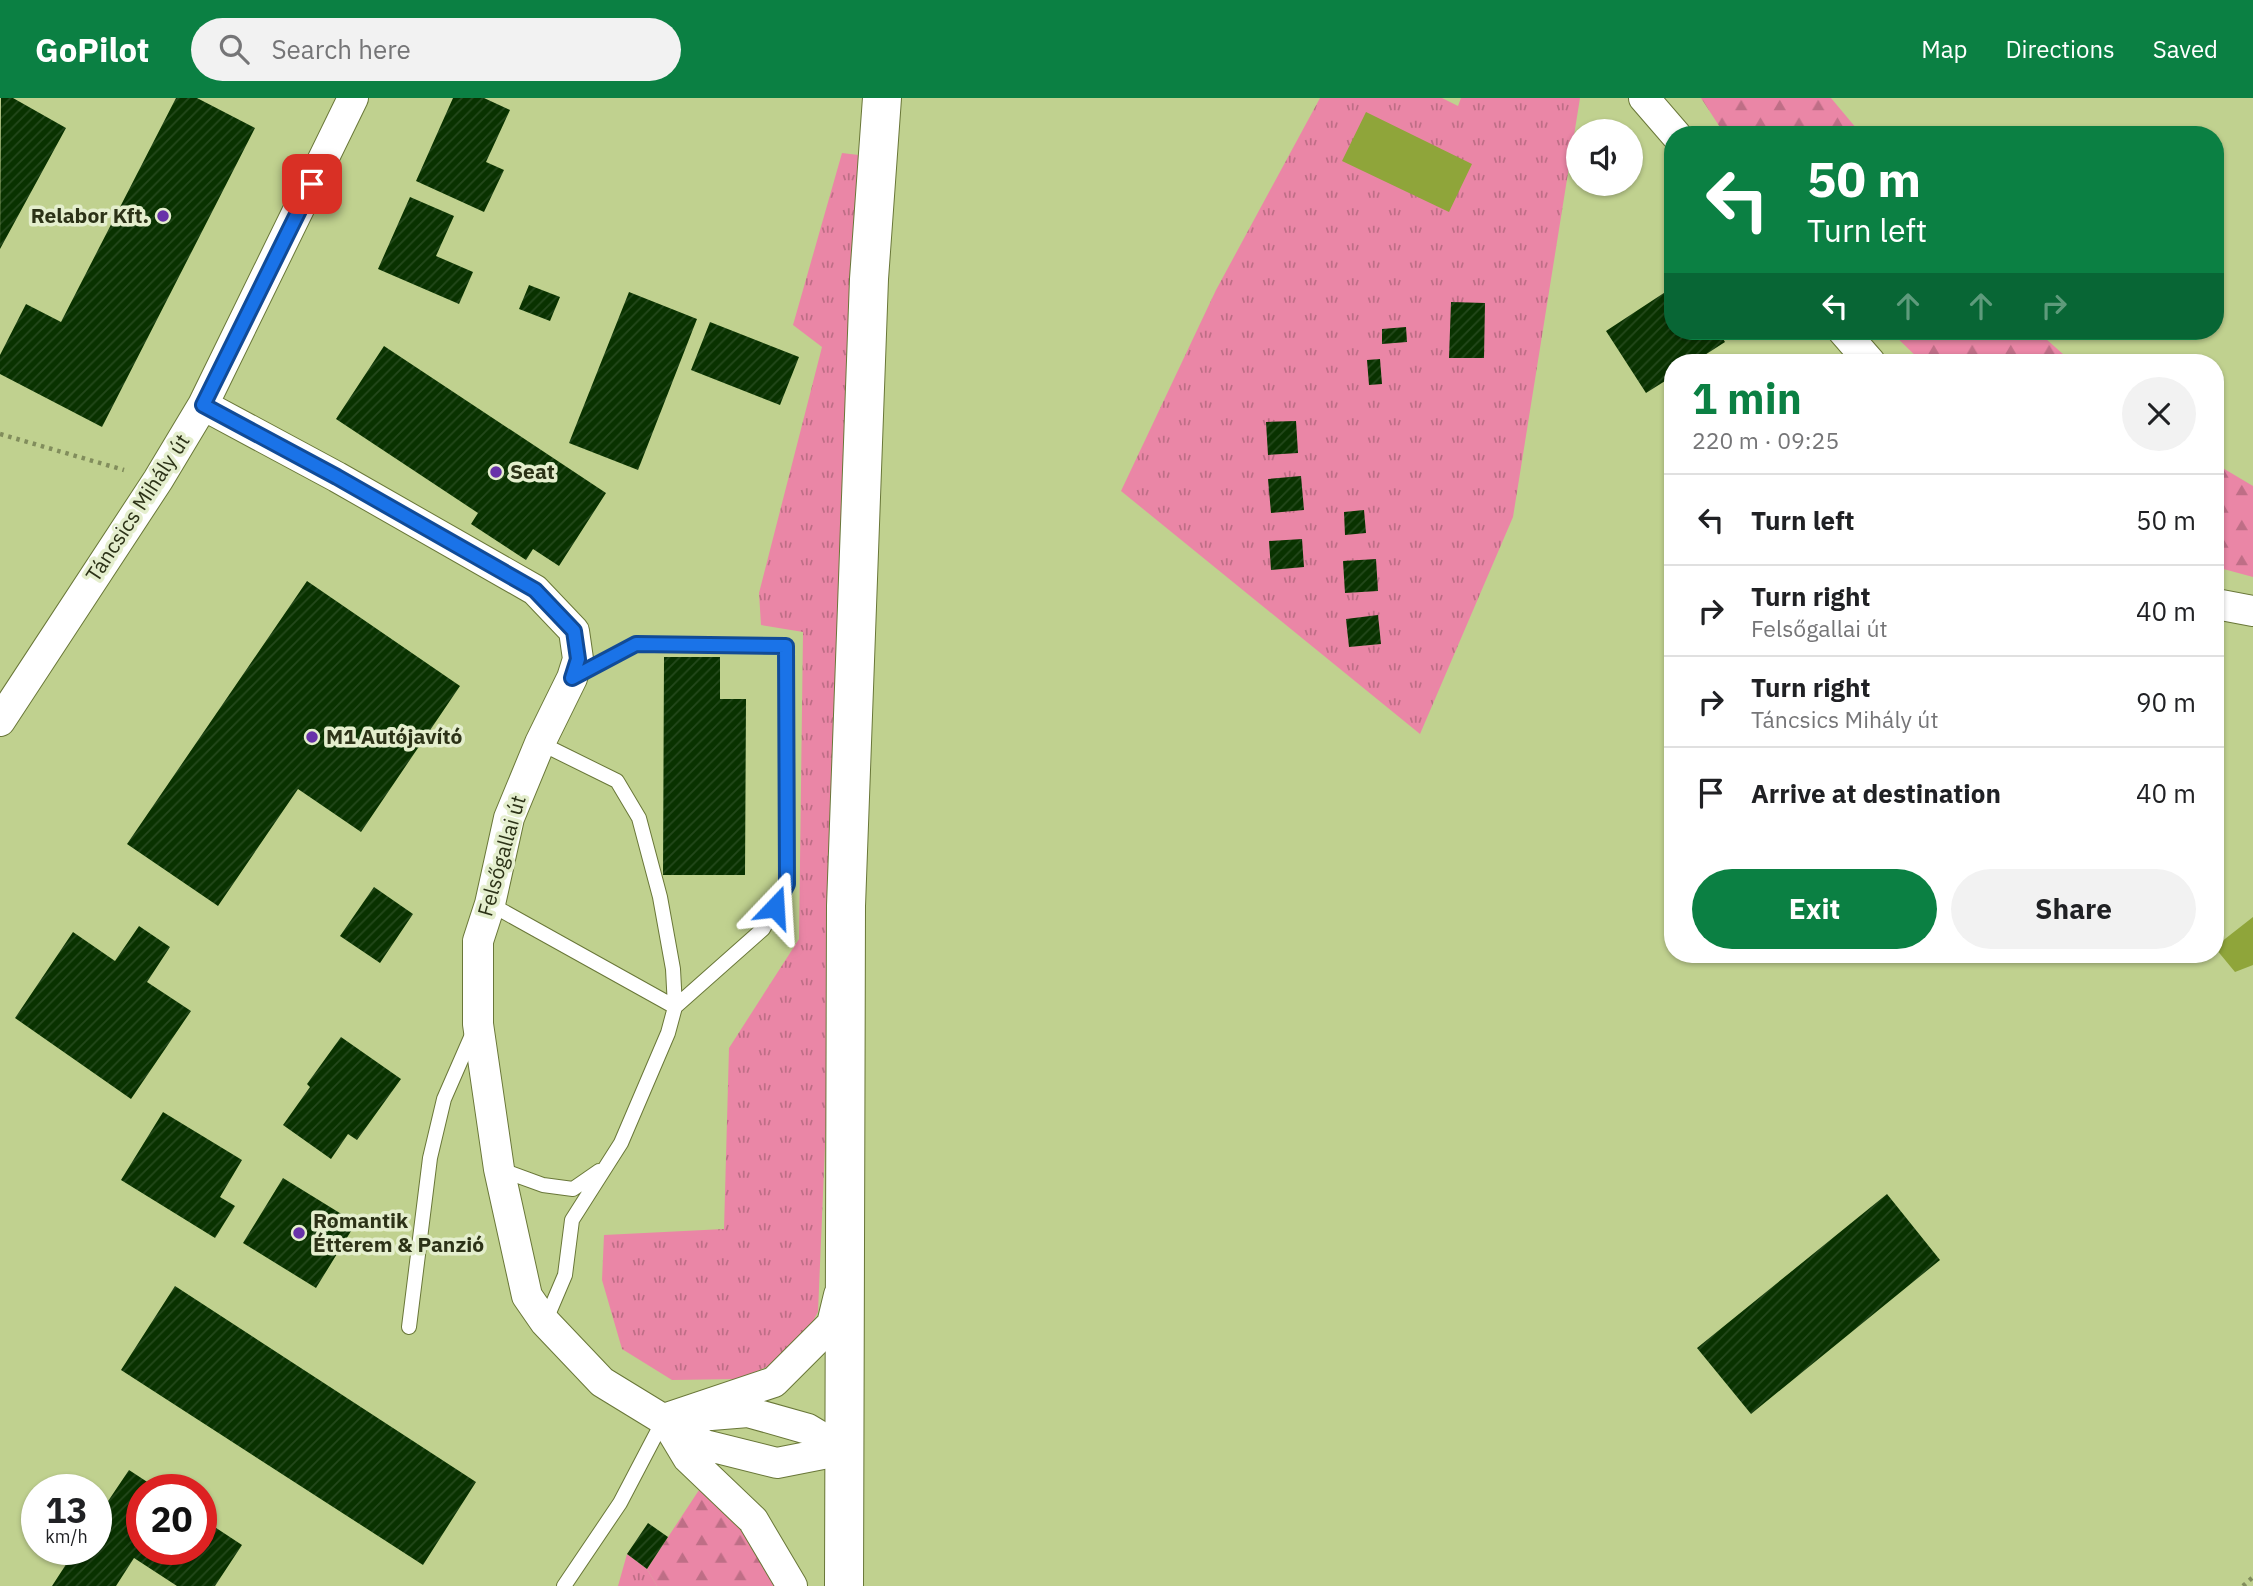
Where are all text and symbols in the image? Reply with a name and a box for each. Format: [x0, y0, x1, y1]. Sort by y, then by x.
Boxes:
search box [191, 18, 681, 81]
text: GoPilot [35, 28, 149, 71]
icon: search [215, 30, 253, 68]
text: Search here [271, 32, 411, 66]
text: Map [1921, 33, 1967, 65]
text: Directions [2005, 33, 2115, 65]
text: Saved [2153, 33, 2218, 65]
map controls [1566, 119, 1643, 196]
button: sound [1566, 119, 1643, 196]
text: 50 m [1807, 147, 1921, 210]
pin [282, 154, 342, 214]
icon: left [1692, 154, 1783, 245]
icon: arrive [293, 165, 331, 203]
place label: Relabor Kft. [31, 201, 149, 229]
marker: Relabor Kft. [155, 208, 171, 224]
text: Turn left [1807, 209, 1927, 251]
icon: left [1816, 287, 1854, 325]
icon: ahead [1889, 287, 1927, 325]
icon: ahead [1962, 287, 2000, 325]
icon: right [2035, 287, 2073, 325]
text: 1 min [1692, 371, 1802, 426]
button: close [2122, 377, 2196, 451]
text: 220 m · 09:25 [1692, 425, 1839, 455]
street label: Táncsics Mihály út [79, 428, 196, 587]
place label: Seat [510, 457, 555, 485]
marker: Seat [488, 464, 504, 480]
icon: left [1692, 501, 1730, 539]
text: Turn left [1751, 503, 1854, 537]
text: 50 m [2136, 503, 2196, 537]
text: Turn right [1751, 579, 1870, 613]
icon: right [1692, 592, 1730, 630]
text: 40 m [2136, 594, 2196, 628]
text: Felsőgallai út [1751, 613, 1888, 643]
text: Turn right [1751, 670, 1870, 704]
icon: right [1692, 683, 1730, 721]
text: 90 m [2136, 685, 2196, 719]
text: Táncsics Mihály út [1751, 704, 1938, 734]
place label: M1 Autójavító [326, 722, 462, 750]
marker: M1 Autójavító [304, 729, 320, 745]
icon: arrive [1692, 774, 1730, 812]
text: Arrive at destination [1751, 776, 2001, 810]
text: 40 m [2136, 776, 2196, 810]
street label: Felsőgallai út [470, 792, 532, 920]
button: Exit [1692, 869, 1937, 949]
button: Share [1951, 869, 2196, 949]
position arrow [738, 870, 812, 944]
place label: Romantik Étterem & Panzió [313, 1206, 484, 1258]
marker: Romantik Étterem & Panzió [291, 1225, 307, 1241]
speed limit sign: 20 [126, 1474, 217, 1565]
text: 13 [45, 1487, 88, 1533]
text: km/h [45, 1525, 88, 1548]

